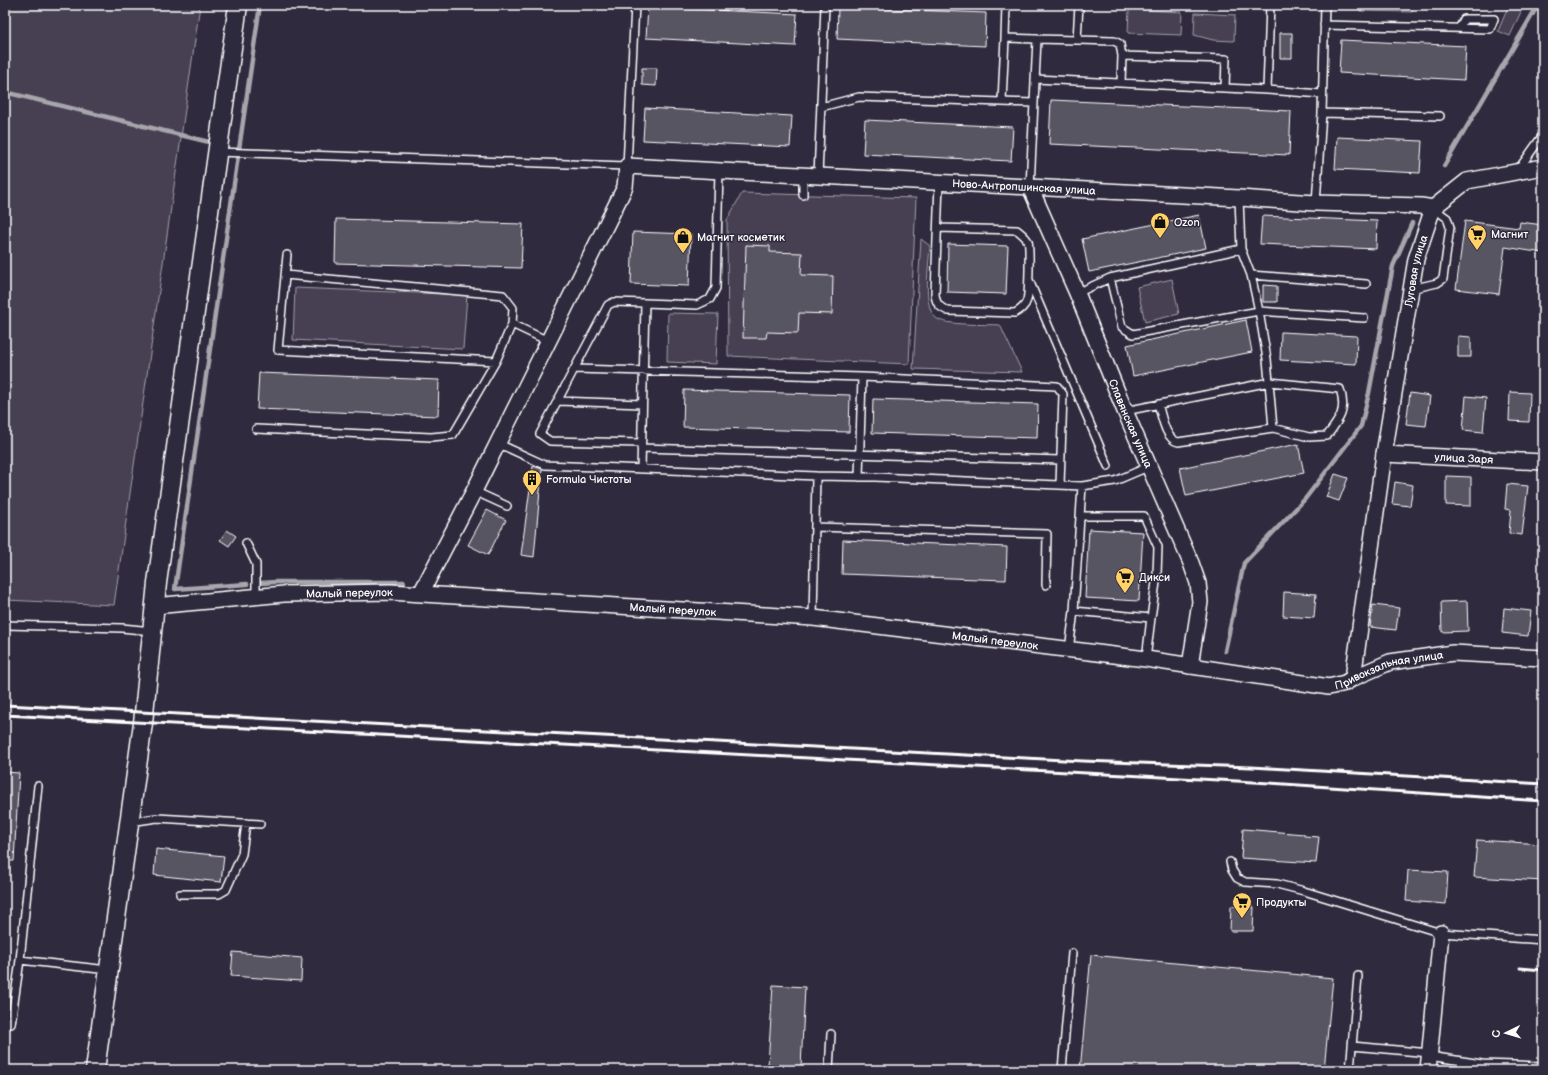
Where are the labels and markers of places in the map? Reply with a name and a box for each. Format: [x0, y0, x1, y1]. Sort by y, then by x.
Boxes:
shop icon: Ozon [1149, 211, 1171, 239]
place label: Ozon [1174, 216, 1200, 229]
supermarket icon: Магнит [1466, 223, 1488, 251]
shop icon: Магнит косметик [672, 226, 694, 254]
place label: Магнит [1491, 228, 1528, 241]
place label: Магнит косметик [697, 231, 785, 244]
building icon: Formula Чистоты [521, 468, 543, 496]
place label: Formula Чистоты [546, 473, 632, 486]
supermarket icon: Дикси [1114, 566, 1136, 594]
place label: Дикси [1139, 571, 1170, 584]
supermarket icon: Продукты [1231, 891, 1253, 919]
place label: Продукты [1256, 896, 1307, 909]

